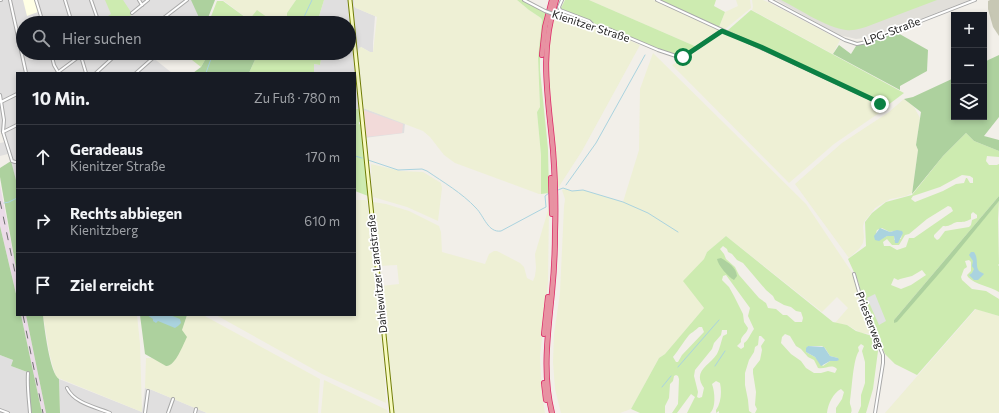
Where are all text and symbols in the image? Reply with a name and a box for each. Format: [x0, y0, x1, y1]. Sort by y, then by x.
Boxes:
street label: Kienitzer Straße [551, 7, 632, 44]
map controls [951, 12, 987, 120]
button: + [951, 12, 987, 48]
street label: LPG-Straße [862, 14, 922, 47]
search box [16, 16, 356, 60]
icon: search [30, 27, 52, 49]
text: Hier suchen [62, 29, 142, 47]
route start [674, 48, 692, 66]
button: − [951, 48, 987, 84]
button: layers [951, 84, 987, 120]
text: 10 Min. [32, 88, 90, 109]
text: Zu Fuß · 780 m [254, 90, 340, 106]
route end [871, 95, 889, 113]
text: Geradeaus [70, 140, 143, 158]
icon: ahead [32, 146, 54, 168]
text: 170 m [305, 149, 340, 165]
text: Kienitzer Straße [70, 158, 165, 174]
text: Rechts abbiegen [70, 204, 182, 222]
icon: right [32, 210, 54, 232]
text: 610 m [304, 213, 340, 229]
street label: Dahlewitzer Landstraße [364, 214, 389, 334]
text: Kienitzberg [70, 222, 138, 238]
icon: arrive [32, 274, 54, 296]
text: Ziel erreicht [70, 276, 154, 294]
street label: Priesterweg [854, 290, 887, 350]

